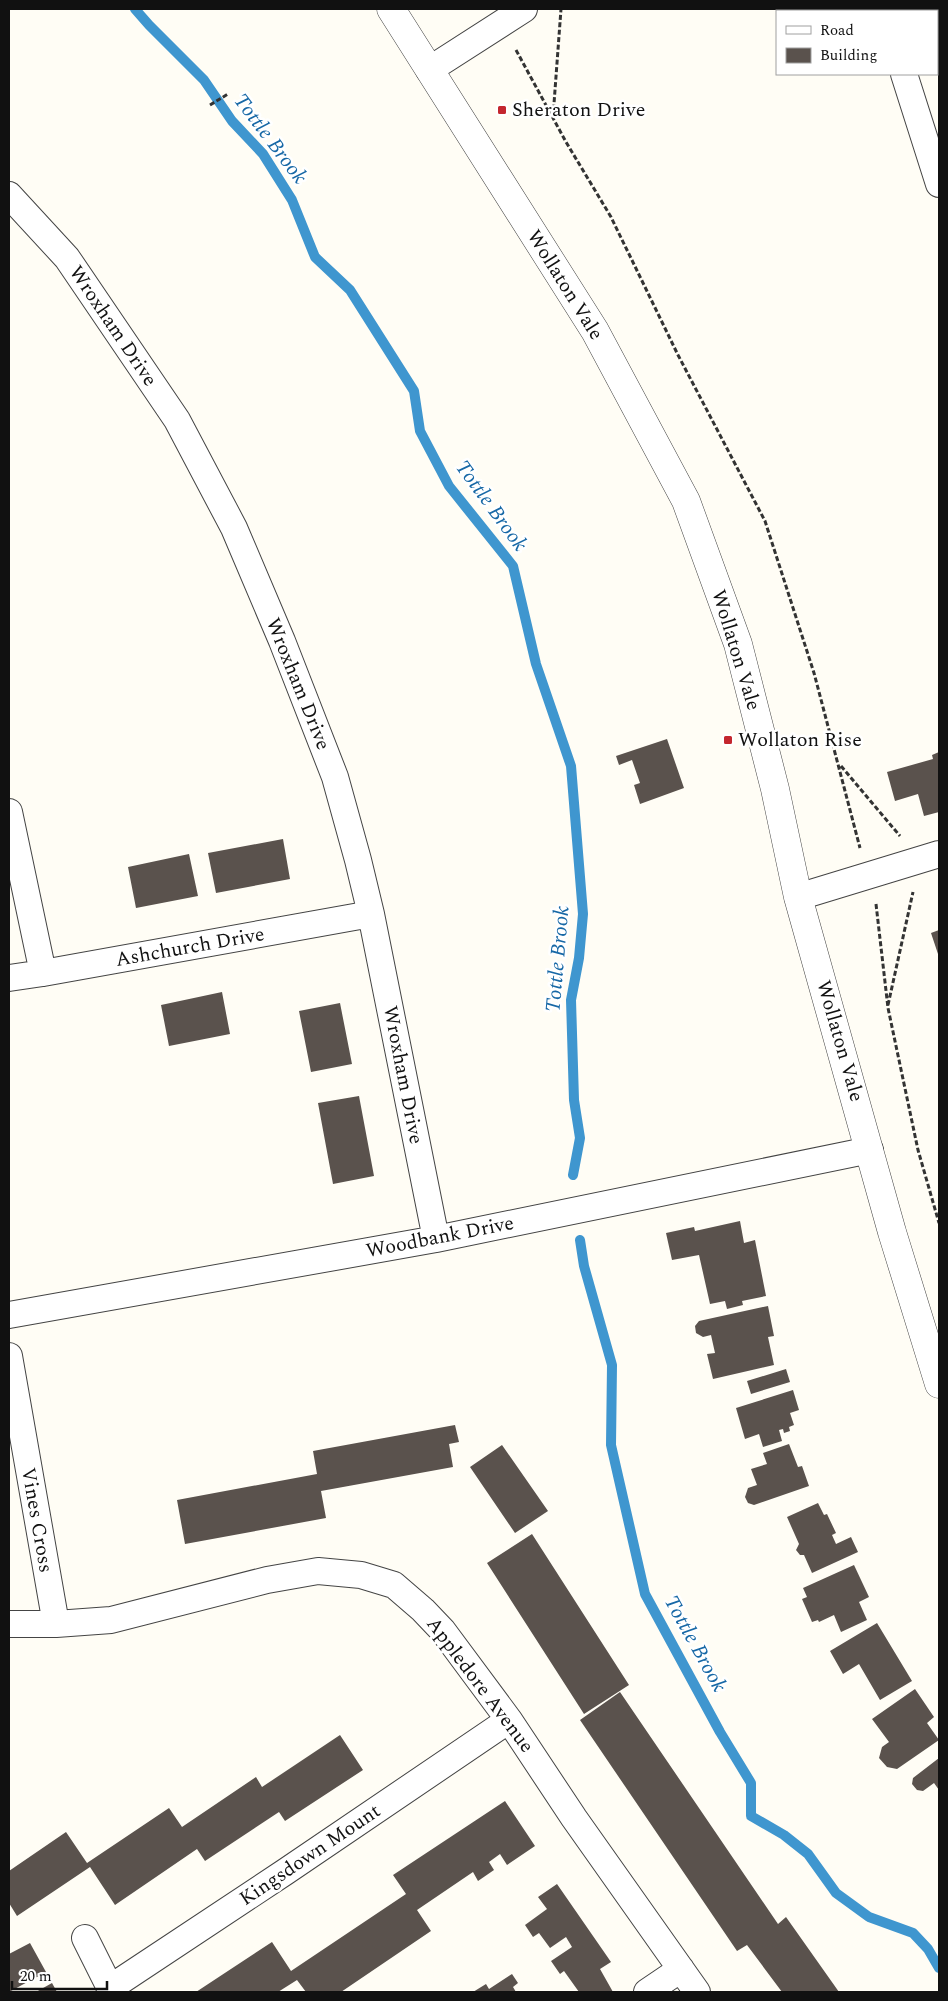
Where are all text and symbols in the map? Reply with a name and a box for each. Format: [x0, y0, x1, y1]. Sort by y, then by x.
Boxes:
legend [776, 10, 938, 75]
text: Road [820, 19, 854, 42]
text: Building [820, 44, 877, 67]
water label: Tottle Brook [225, 87, 315, 191]
place label: Sheraton Drive [512, 95, 645, 125]
marker: Sheraton Drive [496, 104, 508, 116]
street label: Wollaton Vale [519, 224, 611, 346]
street label: Wroxham Drive [61, 259, 165, 393]
water label: Tottle Brook [447, 453, 535, 559]
street label: Wollaton Vale [703, 586, 769, 714]
street label: Wroxham Drive [258, 613, 338, 755]
place label: Wollaton Rise [738, 725, 862, 755]
marker: Wollaton Rise [722, 734, 734, 746]
water label: Tottle Brook [537, 904, 579, 1014]
street label: Ashchurch Drive [113, 919, 267, 975]
street label: Wollaton Vale [808, 977, 872, 1105]
street label: Wroxham Drive [375, 1003, 431, 1147]
street label: Woodbank Drive [363, 1208, 517, 1266]
street label: Vines Cross [13, 1465, 61, 1575]
water label: Tottle Brook [655, 1590, 735, 1699]
street label: Appledore Avenue [419, 1611, 541, 1759]
street label: Kingsdown Mount [233, 1796, 387, 1914]
scale bar [12, 1958, 108, 1990]
text: 20 m [20, 1965, 52, 1988]

